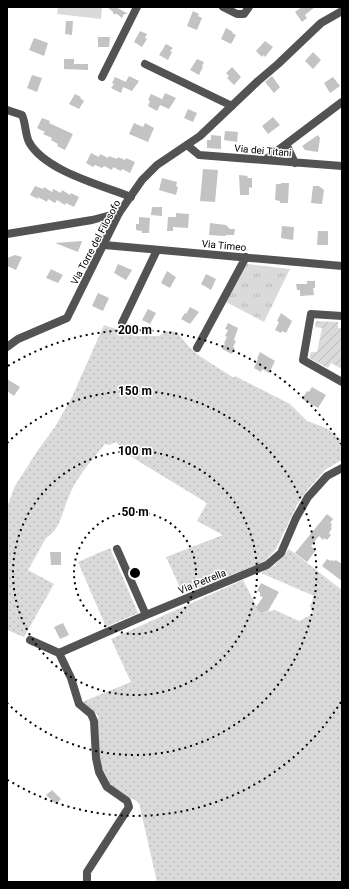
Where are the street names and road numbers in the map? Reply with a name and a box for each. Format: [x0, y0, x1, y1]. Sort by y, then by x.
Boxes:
street label: Via dei Titani [234, 143, 292, 158]
street label: Via Torre del Filosofo [68, 198, 123, 286]
street label: Via Timeo [201, 238, 247, 253]
street label: Via Petrella [177, 567, 228, 596]

